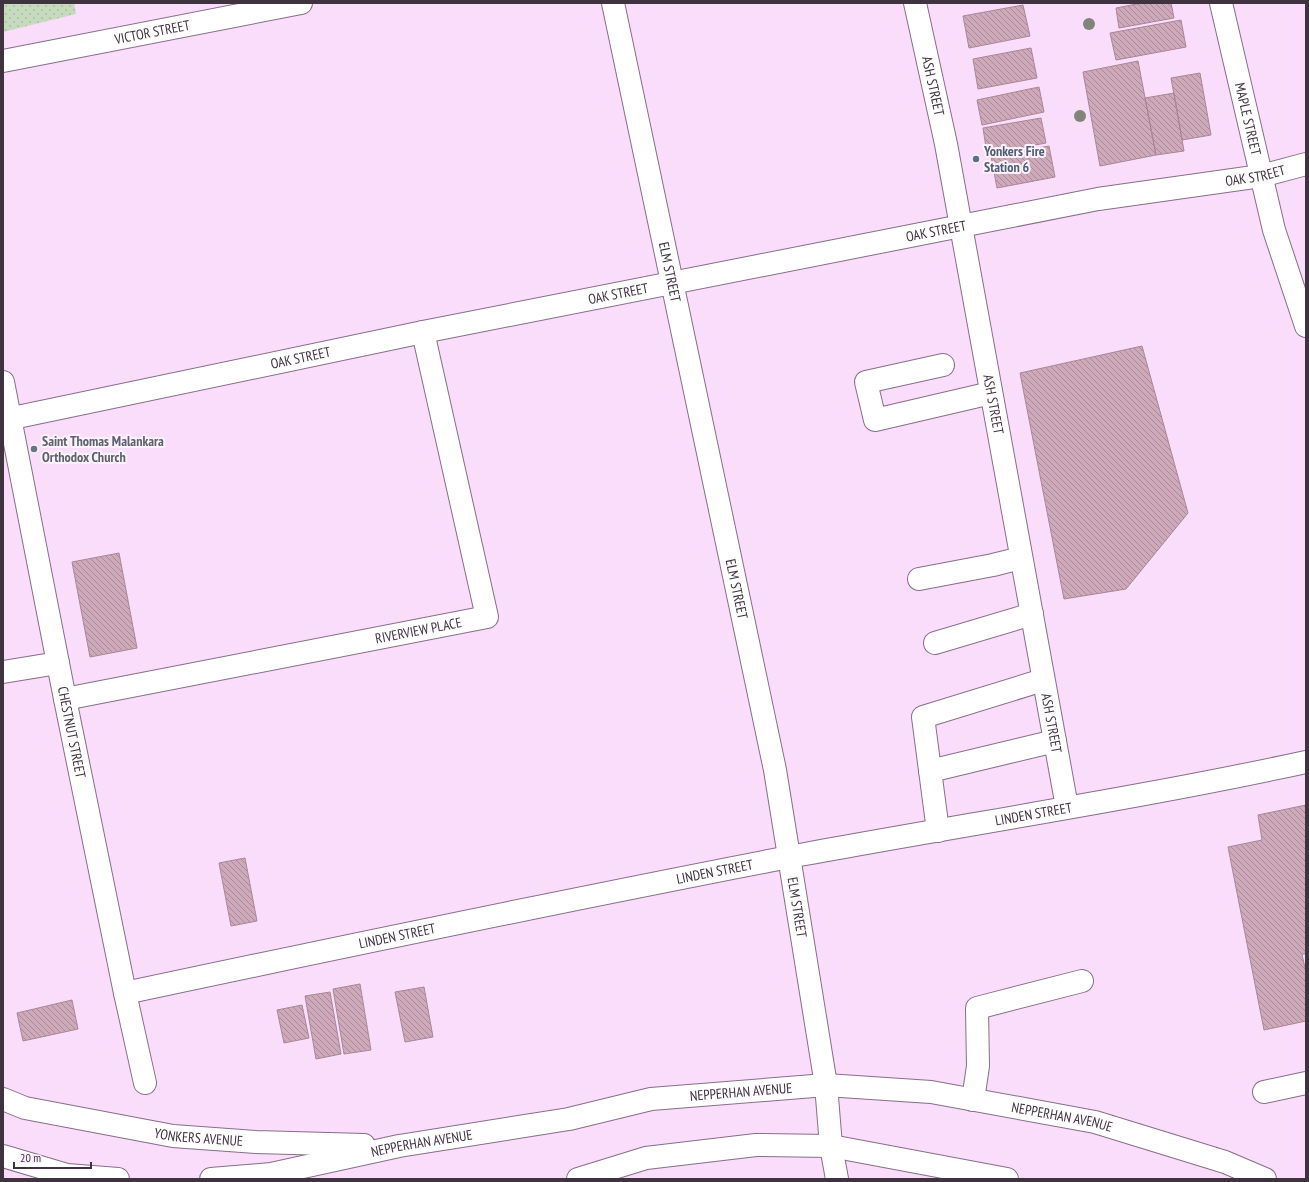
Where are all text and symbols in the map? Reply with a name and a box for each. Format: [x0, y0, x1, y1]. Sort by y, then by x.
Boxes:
street label: VICTOR STREET [112, 16, 192, 48]
street label: ASH STREET [918, 55, 949, 118]
street label: MAPLE STREET [1231, 81, 1265, 158]
place label: Yonkers Fire Station 6 [983, 142, 1045, 176]
marker: Yonkers Fire Station 6 [971, 154, 981, 164]
street label: OAK STREET [1224, 161, 1288, 190]
street label: OAK STREET [904, 216, 968, 246]
street label: ELM STREET [655, 240, 685, 304]
street label: OAK STREET [587, 279, 650, 308]
street label: OAK STREET [269, 342, 333, 373]
street label: ASH STREET [979, 373, 1008, 436]
place label: Saint Thomas Malankara Orthodox Church [42, 432, 164, 466]
marker: Saint Thomas Malankara Orthodox Church [29, 444, 39, 454]
street label: ELM STREET [722, 557, 752, 621]
street label: RIVERVIEW PLACE [374, 613, 463, 648]
street label: CHESTNUT STREET [54, 685, 90, 780]
street label: ASH STREET [1037, 692, 1066, 755]
street label: LINDEN STREET [994, 798, 1074, 829]
street label: LINDEN STREET [675, 855, 755, 888]
street label: ELM STREET [783, 876, 811, 940]
street label: LINDEN STREET [357, 919, 438, 953]
street label: NEPPERHAN AVENUE [689, 1079, 793, 1105]
street label: NEPPERHAN AVENUE [1010, 1098, 1115, 1136]
street label: YONKERS AVENUE [153, 1124, 243, 1150]
street label: NEPPERHAN AVENUE [369, 1125, 474, 1161]
scale bar [14, 1144, 91, 1170]
text: 20 m [20, 1150, 41, 1165]

